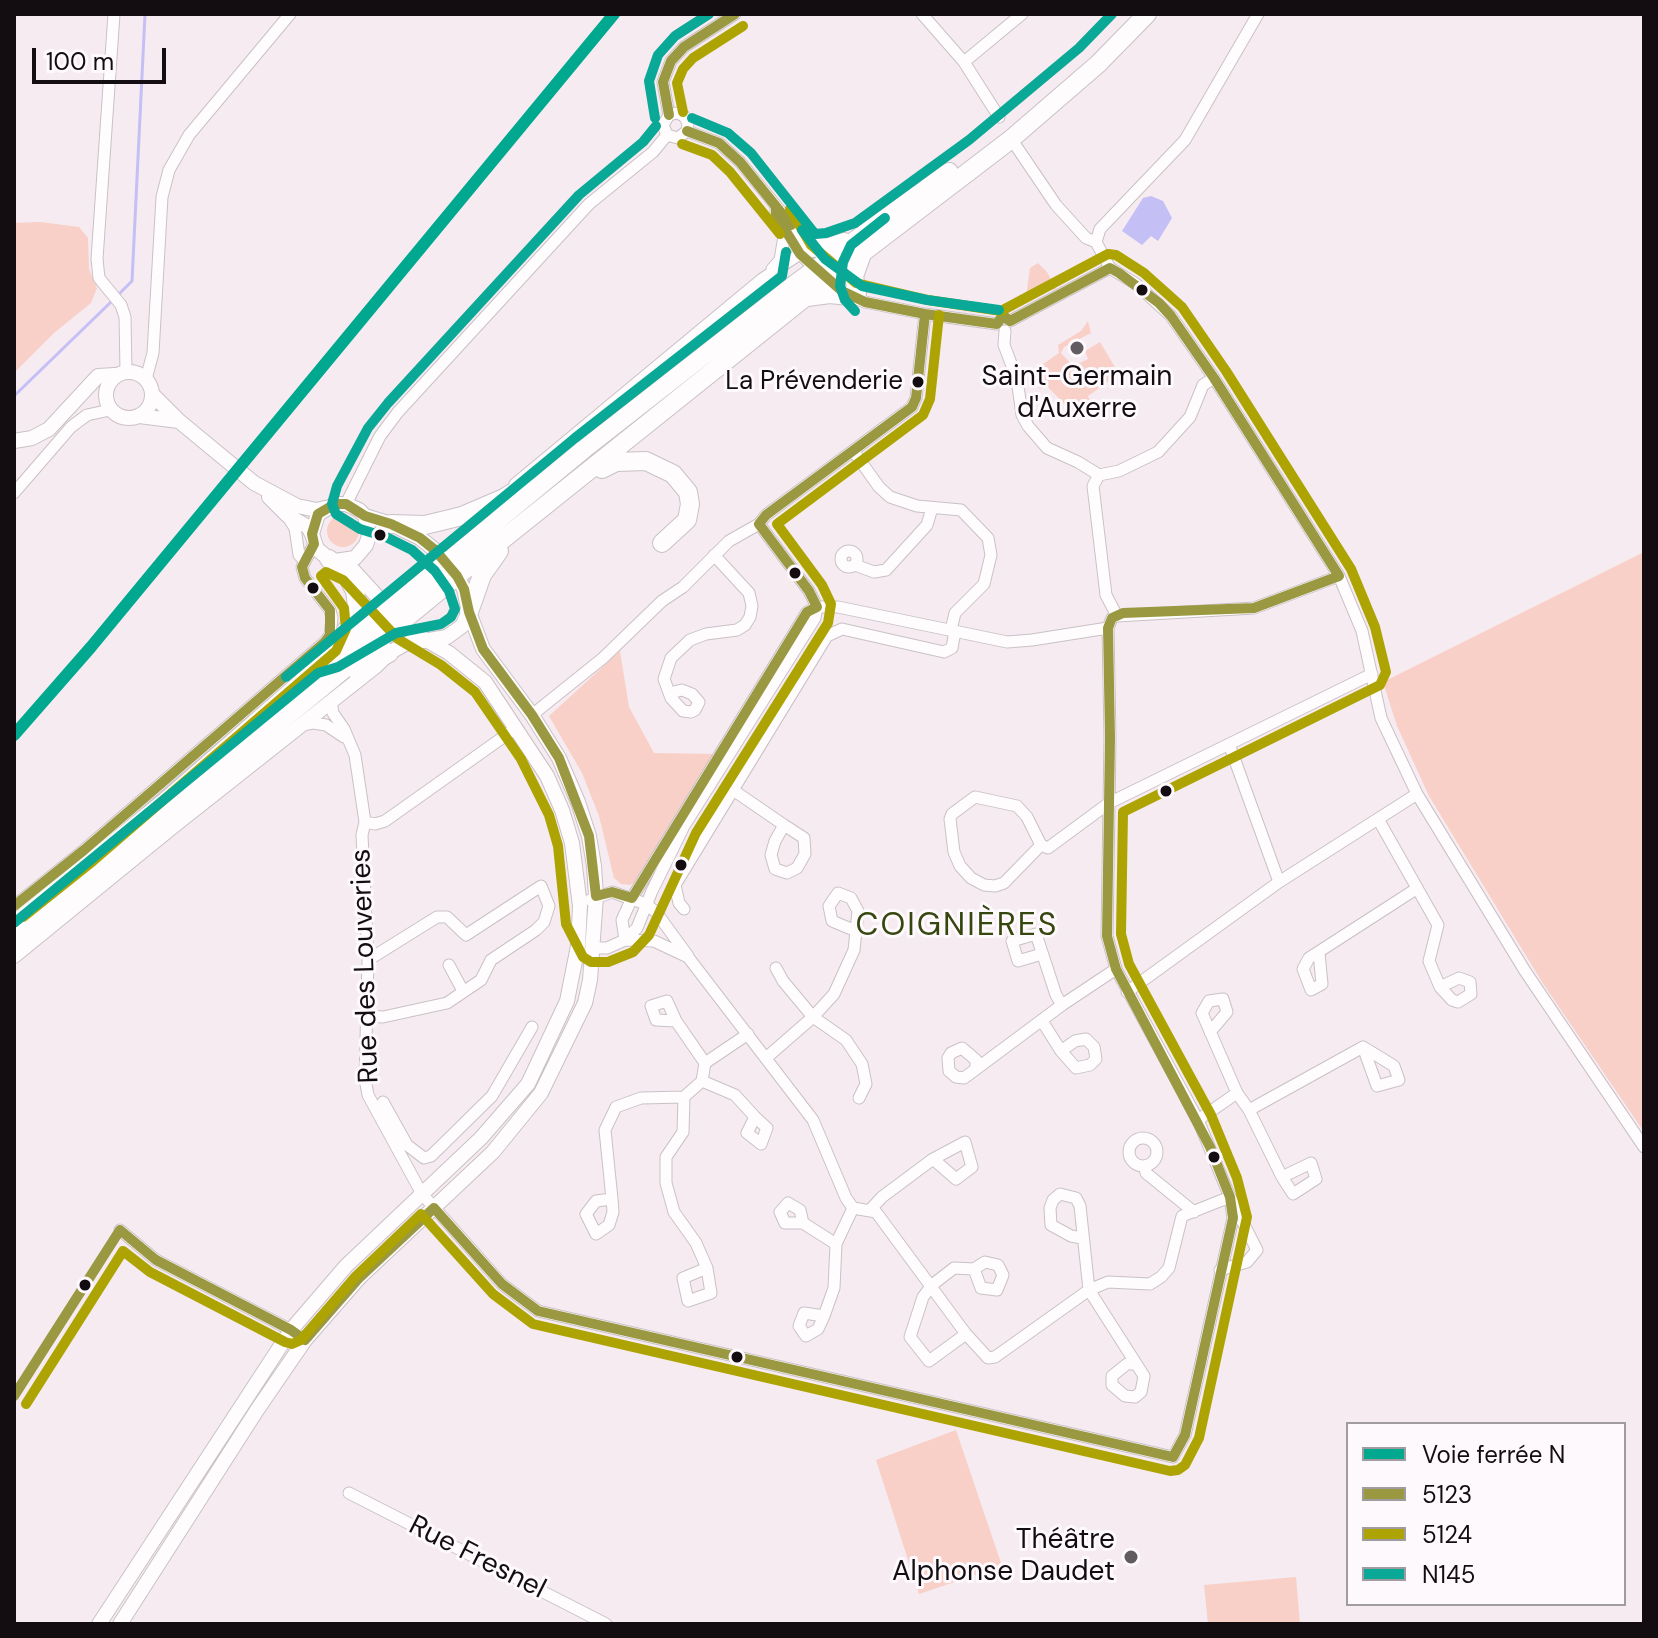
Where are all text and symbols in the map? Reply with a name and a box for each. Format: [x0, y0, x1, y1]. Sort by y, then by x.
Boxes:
scale bar [36, 32, 170, 82]
text: 100 m [46, 46, 114, 77]
unlabelled marker [1134, 282, 1150, 298]
marker: Saint-Germain d'Auxerre [1068, 339, 1086, 357]
place label: Saint-Germain d'Auxerre [982, 361, 1172, 427]
place label: La Prévenderie [725, 366, 903, 398]
marker: La Prévenderie [910, 374, 926, 390]
unlabelled marker [372, 527, 388, 543]
unlabelled marker [787, 565, 803, 581]
unlabelled marker [305, 580, 321, 596]
unlabelled marker [1158, 783, 1174, 799]
street label: Rue des Louveries [345, 848, 387, 1084]
unlabelled marker [673, 857, 689, 873]
district label: COIGNIÈRES [856, 908, 1058, 946]
unlabelled marker [1206, 1149, 1222, 1165]
unlabelled marker [77, 1277, 93, 1293]
unlabelled marker [729, 1349, 745, 1365]
legend [1346, 1422, 1626, 1606]
text: Voie ferrée N [1422, 1439, 1565, 1470]
text: 5123 [1422, 1479, 1472, 1510]
street label: Rue Fresnel [403, 1509, 551, 1607]
text: 5124 [1422, 1519, 1472, 1550]
place label: Théâtre Alphonse Daudet [892, 1524, 1115, 1590]
marker: Théâtre Alphonse Daudet [1122, 1548, 1140, 1566]
text: N145 [1422, 1559, 1475, 1590]

